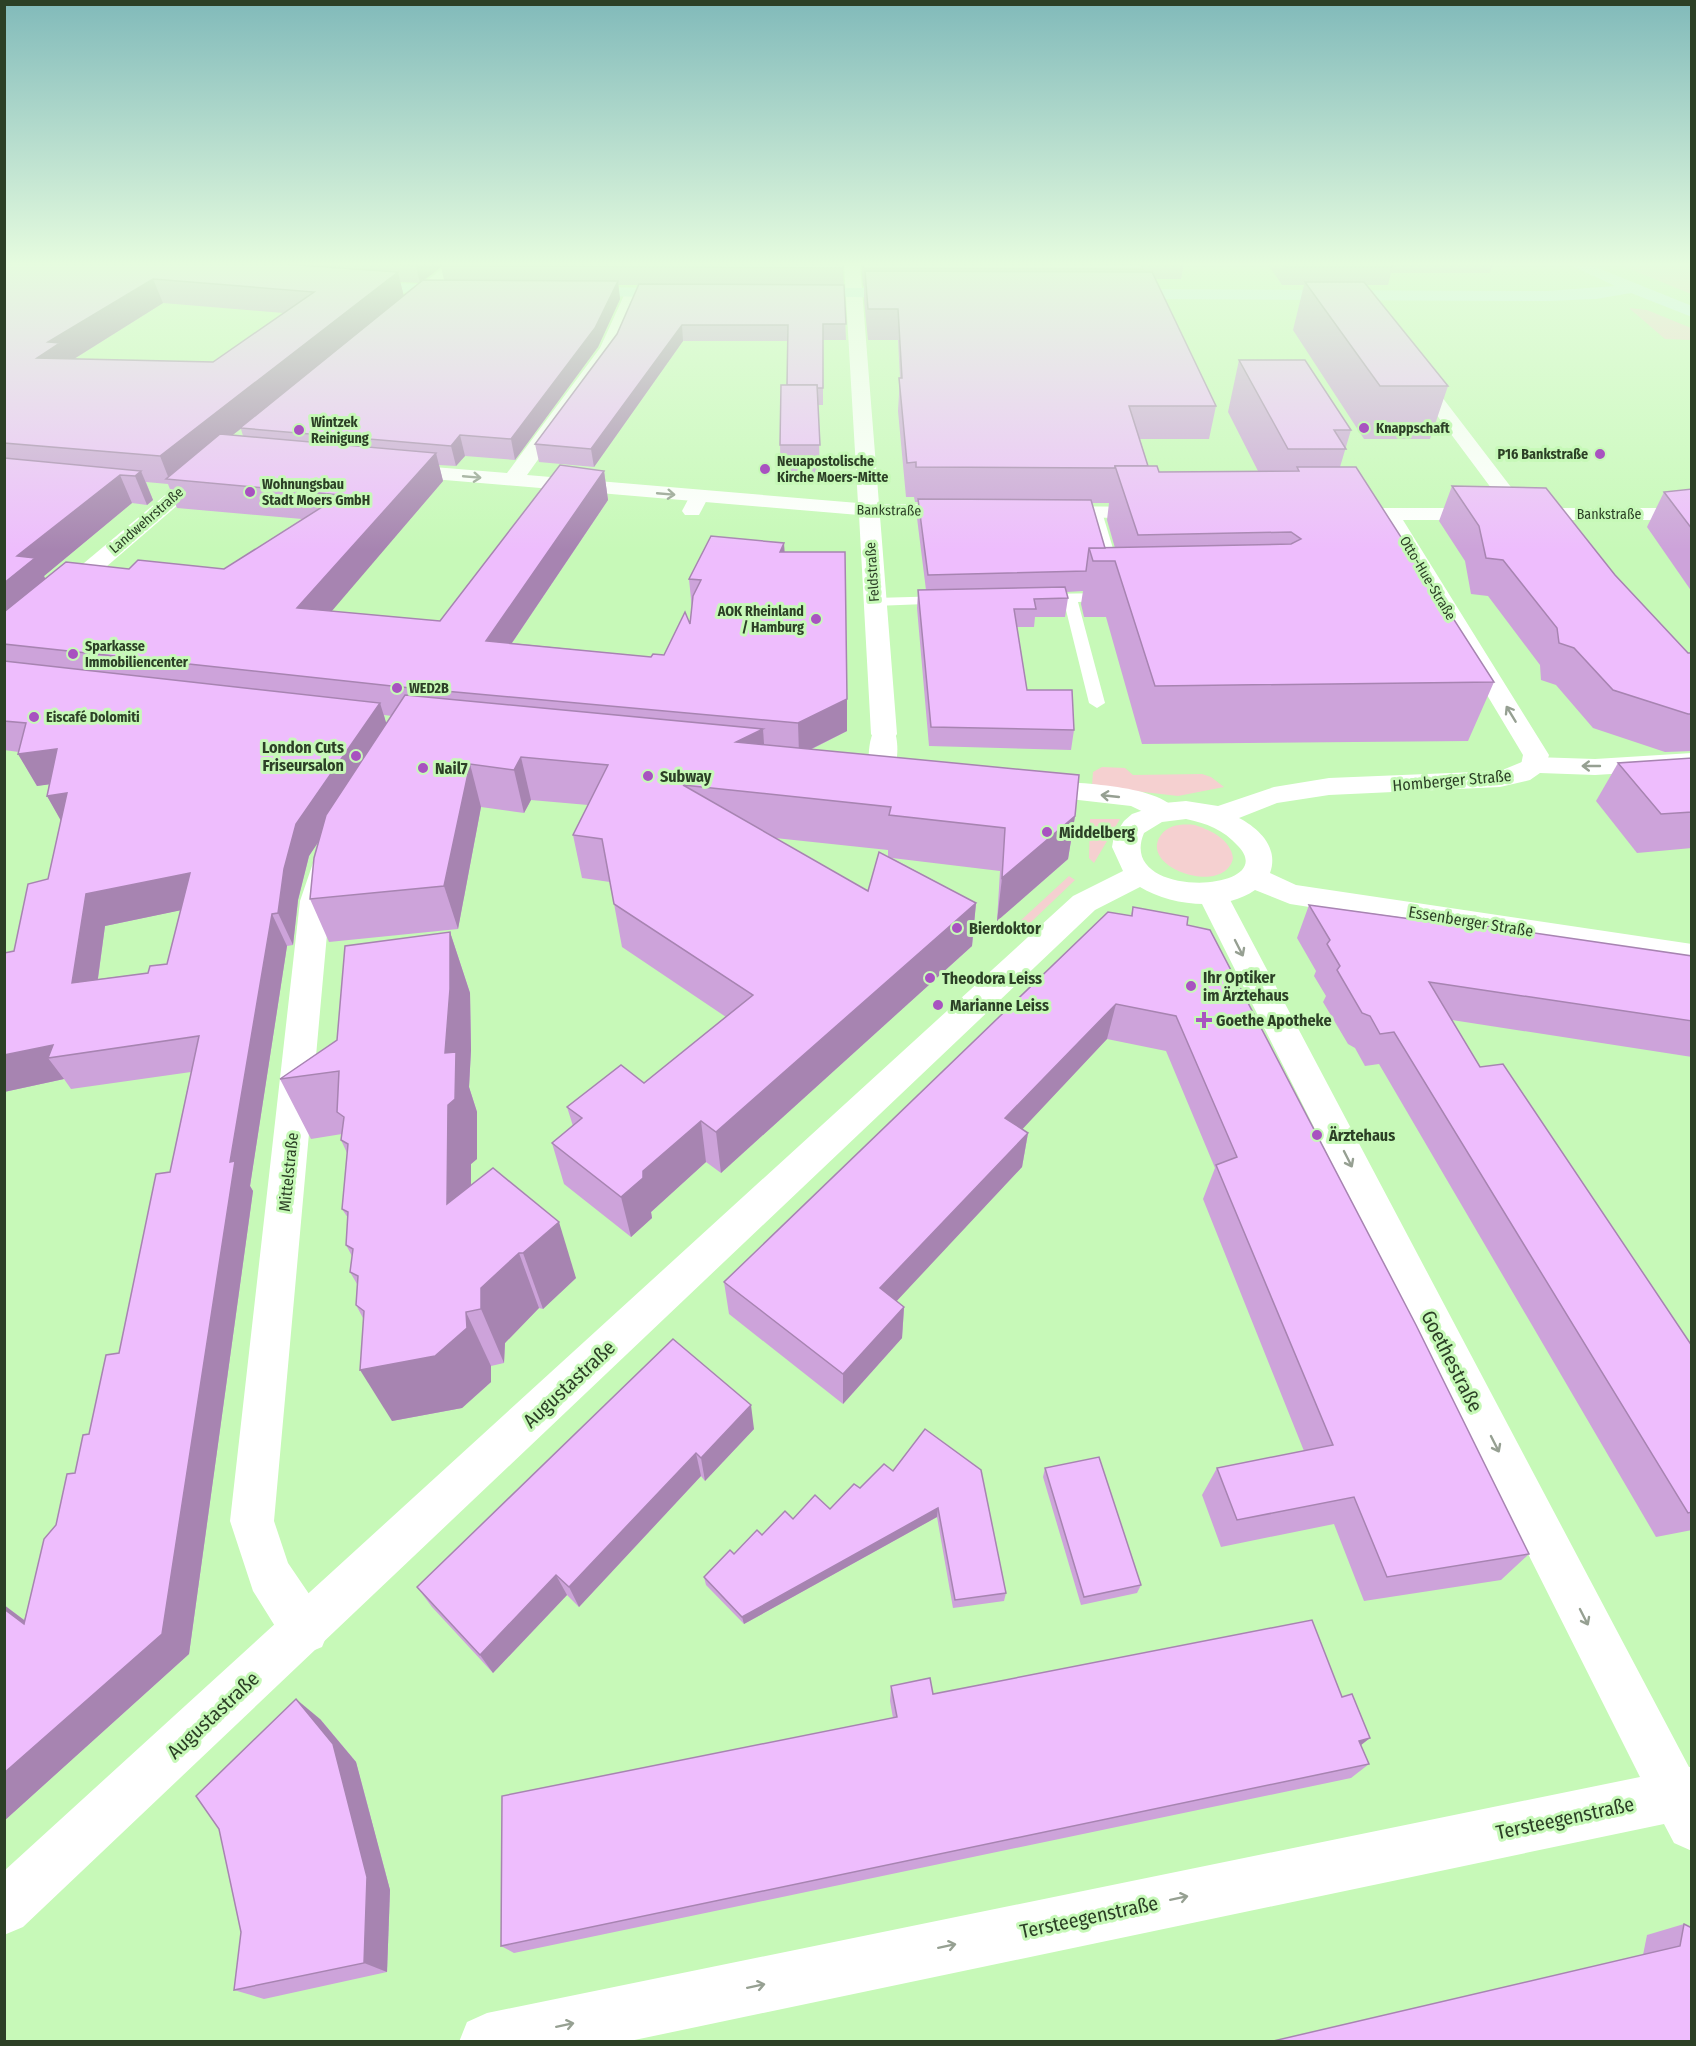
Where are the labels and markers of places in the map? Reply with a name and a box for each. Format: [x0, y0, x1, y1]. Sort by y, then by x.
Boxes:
place label: Wintzek Reinigung [311, 414, 369, 447]
place label: Knappschaft [1376, 420, 1451, 437]
marker: Knappschaft [1357, 421, 1371, 435]
marker: Wintzek Reinigung [292, 423, 306, 437]
place label: P16 Bankstraße [1498, 446, 1588, 463]
marker: P16 Bankstraße [1593, 447, 1607, 461]
place label: Neuapostolische Kirche Moers-Mitte [777, 453, 888, 486]
marker: Neuapostolische Kirche Moers-Mitte [758, 462, 772, 476]
place label: Wohnungsbau Stadt Moers GmbH [262, 476, 370, 509]
marker: Wohnungsbau Stadt Moers GmbH [243, 485, 257, 499]
place label: AOK Rheinland / Hamburg [717, 603, 804, 636]
marker: AOK Rheinland / Hamburg [809, 612, 823, 626]
place label: Sparkasse Immobiliencenter [85, 638, 189, 671]
marker: Sparkasse Immobiliencenter [66, 647, 80, 661]
place label: WED2B [409, 680, 449, 697]
marker: WED2B [390, 681, 404, 695]
place label: Eiscafé Dolomiti [46, 709, 140, 726]
marker: Eiscafé Dolomiti [27, 710, 41, 724]
place label: London Cuts Friseursalon [262, 738, 344, 775]
marker: London Cuts Friseursalon [349, 749, 363, 763]
place label: Nail7 [435, 759, 468, 778]
marker: Nail7 [416, 761, 430, 775]
place label: Subway [660, 767, 712, 786]
marker: Subway [641, 769, 655, 783]
place label: Middelberg [1059, 823, 1135, 842]
marker: Middelberg [1040, 825, 1054, 839]
place label: Bierdoktor [969, 919, 1041, 938]
marker: Bierdoktor [950, 921, 964, 935]
place label: Ihr Optiker im Ärztehaus [1203, 968, 1289, 1005]
place label: Theodora Leiss [942, 969, 1042, 988]
marker: Theodora Leiss [923, 971, 937, 985]
marker: Ihr Optiker im Ärztehaus [1184, 979, 1198, 993]
place label: Marianne Leiss [950, 996, 1049, 1015]
marker: Marianne Leiss [931, 998, 945, 1012]
place label: Goethe Apotheke [1216, 1011, 1332, 1030]
marker: Goethe Apotheke [1197, 1013, 1211, 1027]
place label: Ärztehaus [1328, 1126, 1395, 1145]
marker: Ärztehaus [1310, 1128, 1324, 1142]

